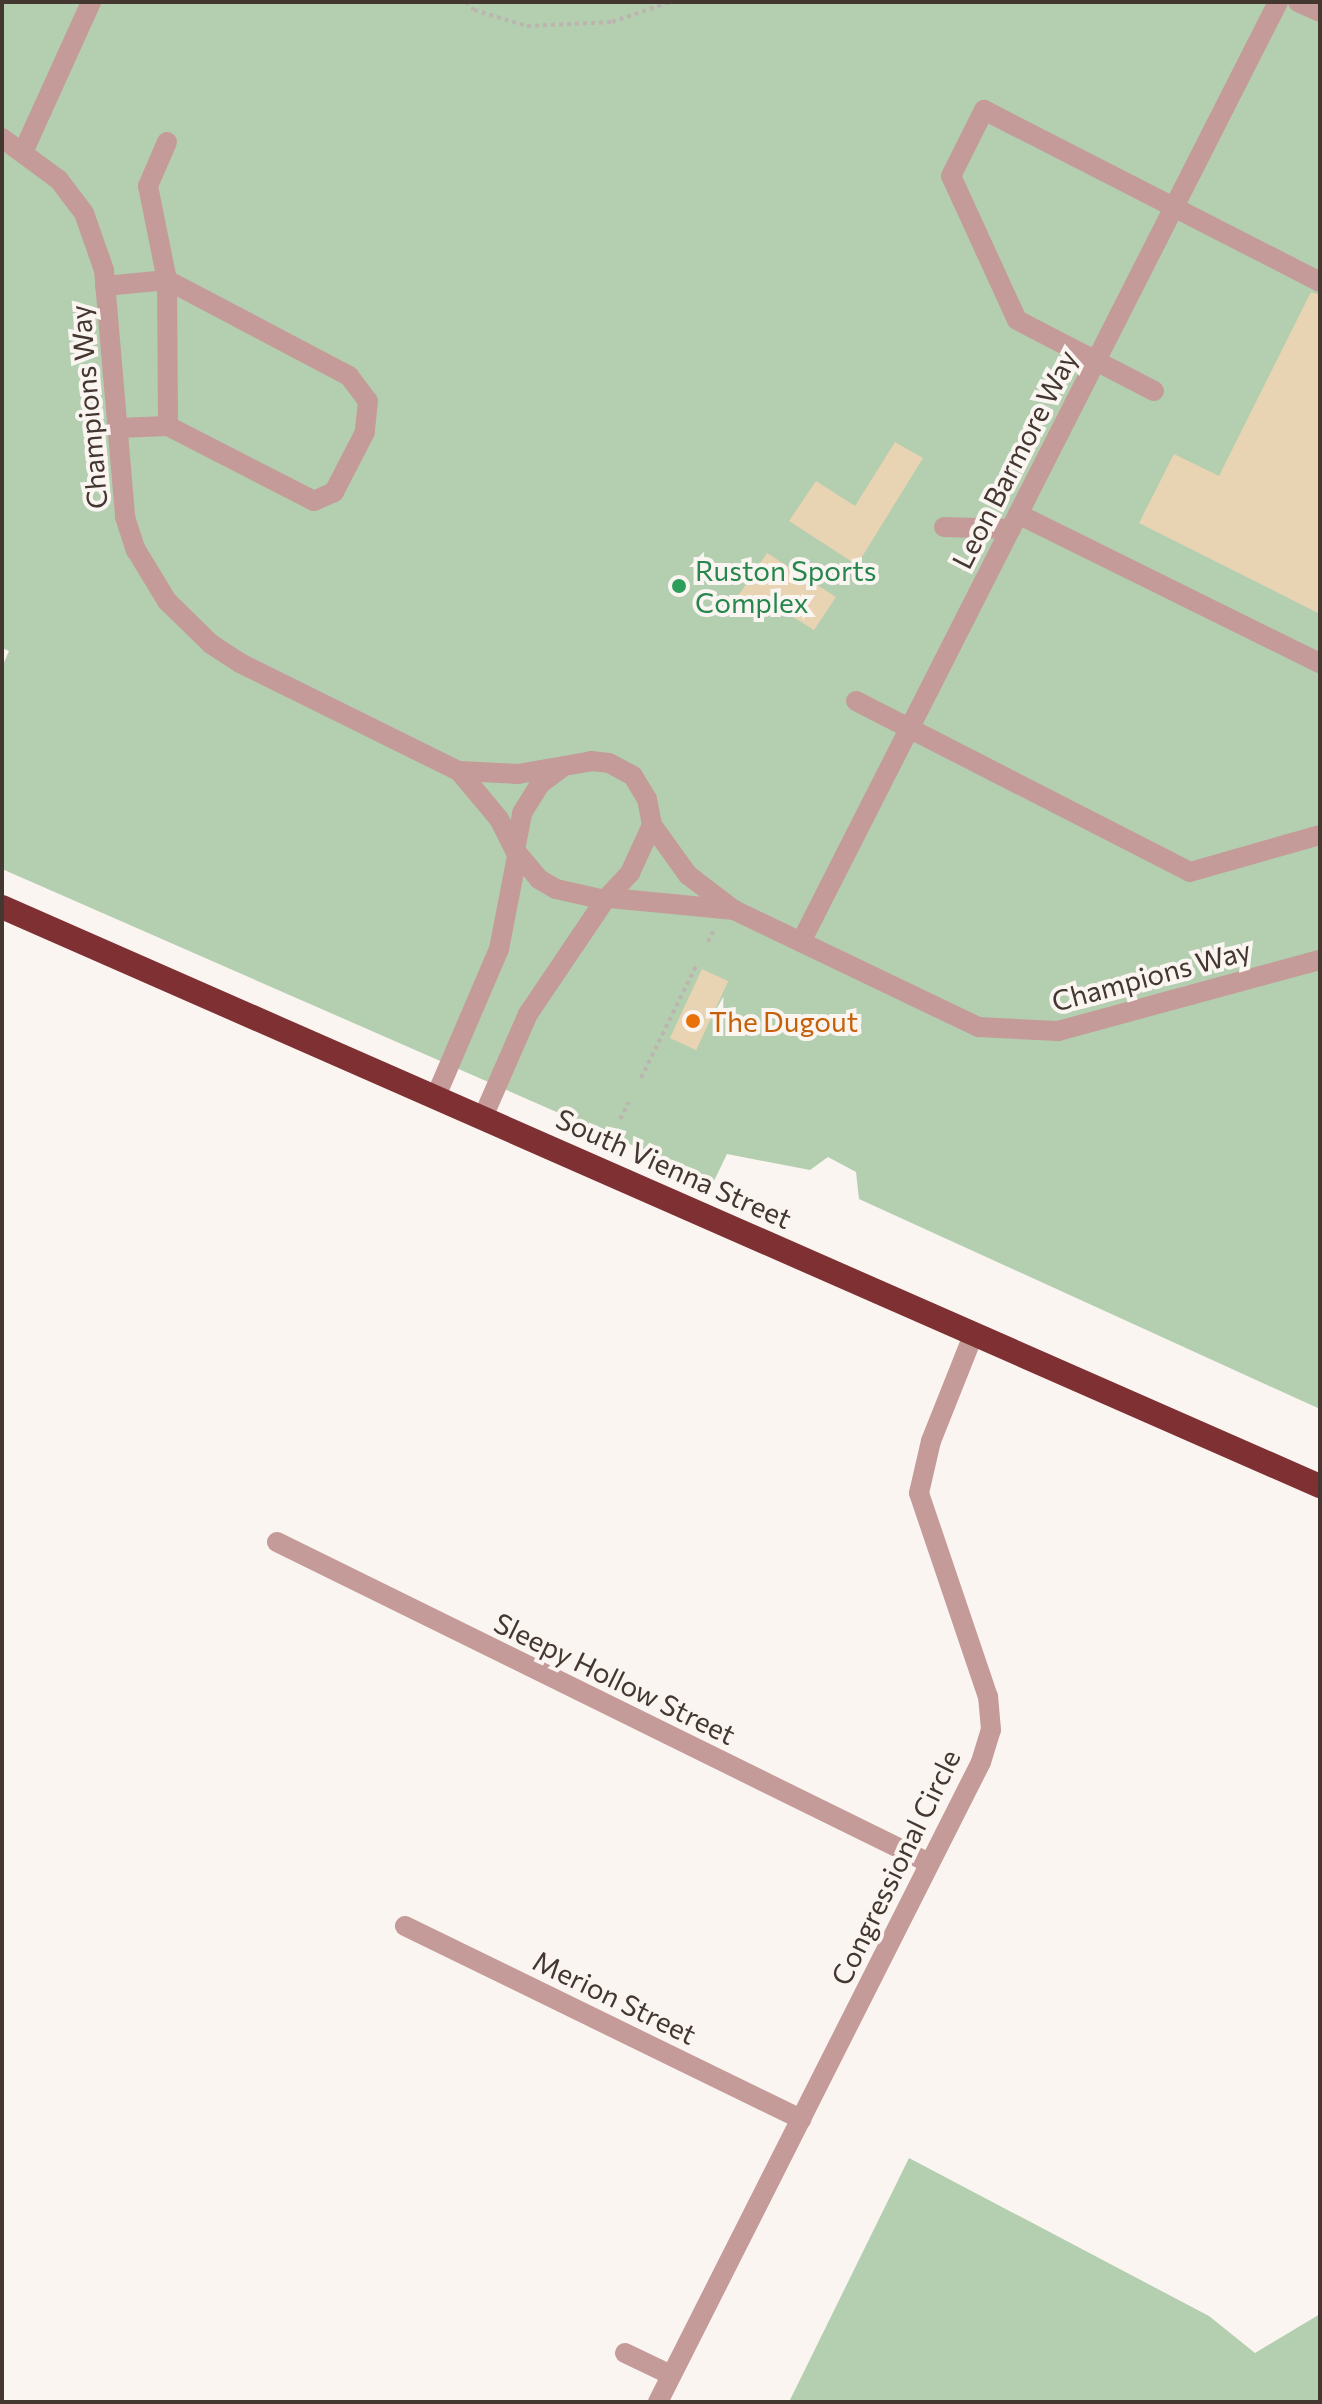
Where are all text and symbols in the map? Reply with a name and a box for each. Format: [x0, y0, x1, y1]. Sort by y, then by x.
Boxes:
street label: Champions Way [62, 304, 114, 510]
street label: Leon Barmore Way [944, 344, 1084, 574]
place label: Ruston Sports Complex [695, 553, 876, 619]
marker: Ruston Sports Complex [670, 577, 688, 595]
street label: Champions Way [1048, 932, 1254, 1018]
place label: The Dugout [709, 1004, 858, 1038]
marker: The Dugout [684, 1012, 702, 1030]
street label: South Vienna Street [551, 1101, 797, 1235]
street label: Sleepy Hollow Street [489, 1605, 741, 1751]
street label: Congressional Circle [823, 1744, 967, 1990]
street label: Merion Street [528, 1943, 702, 2051]

